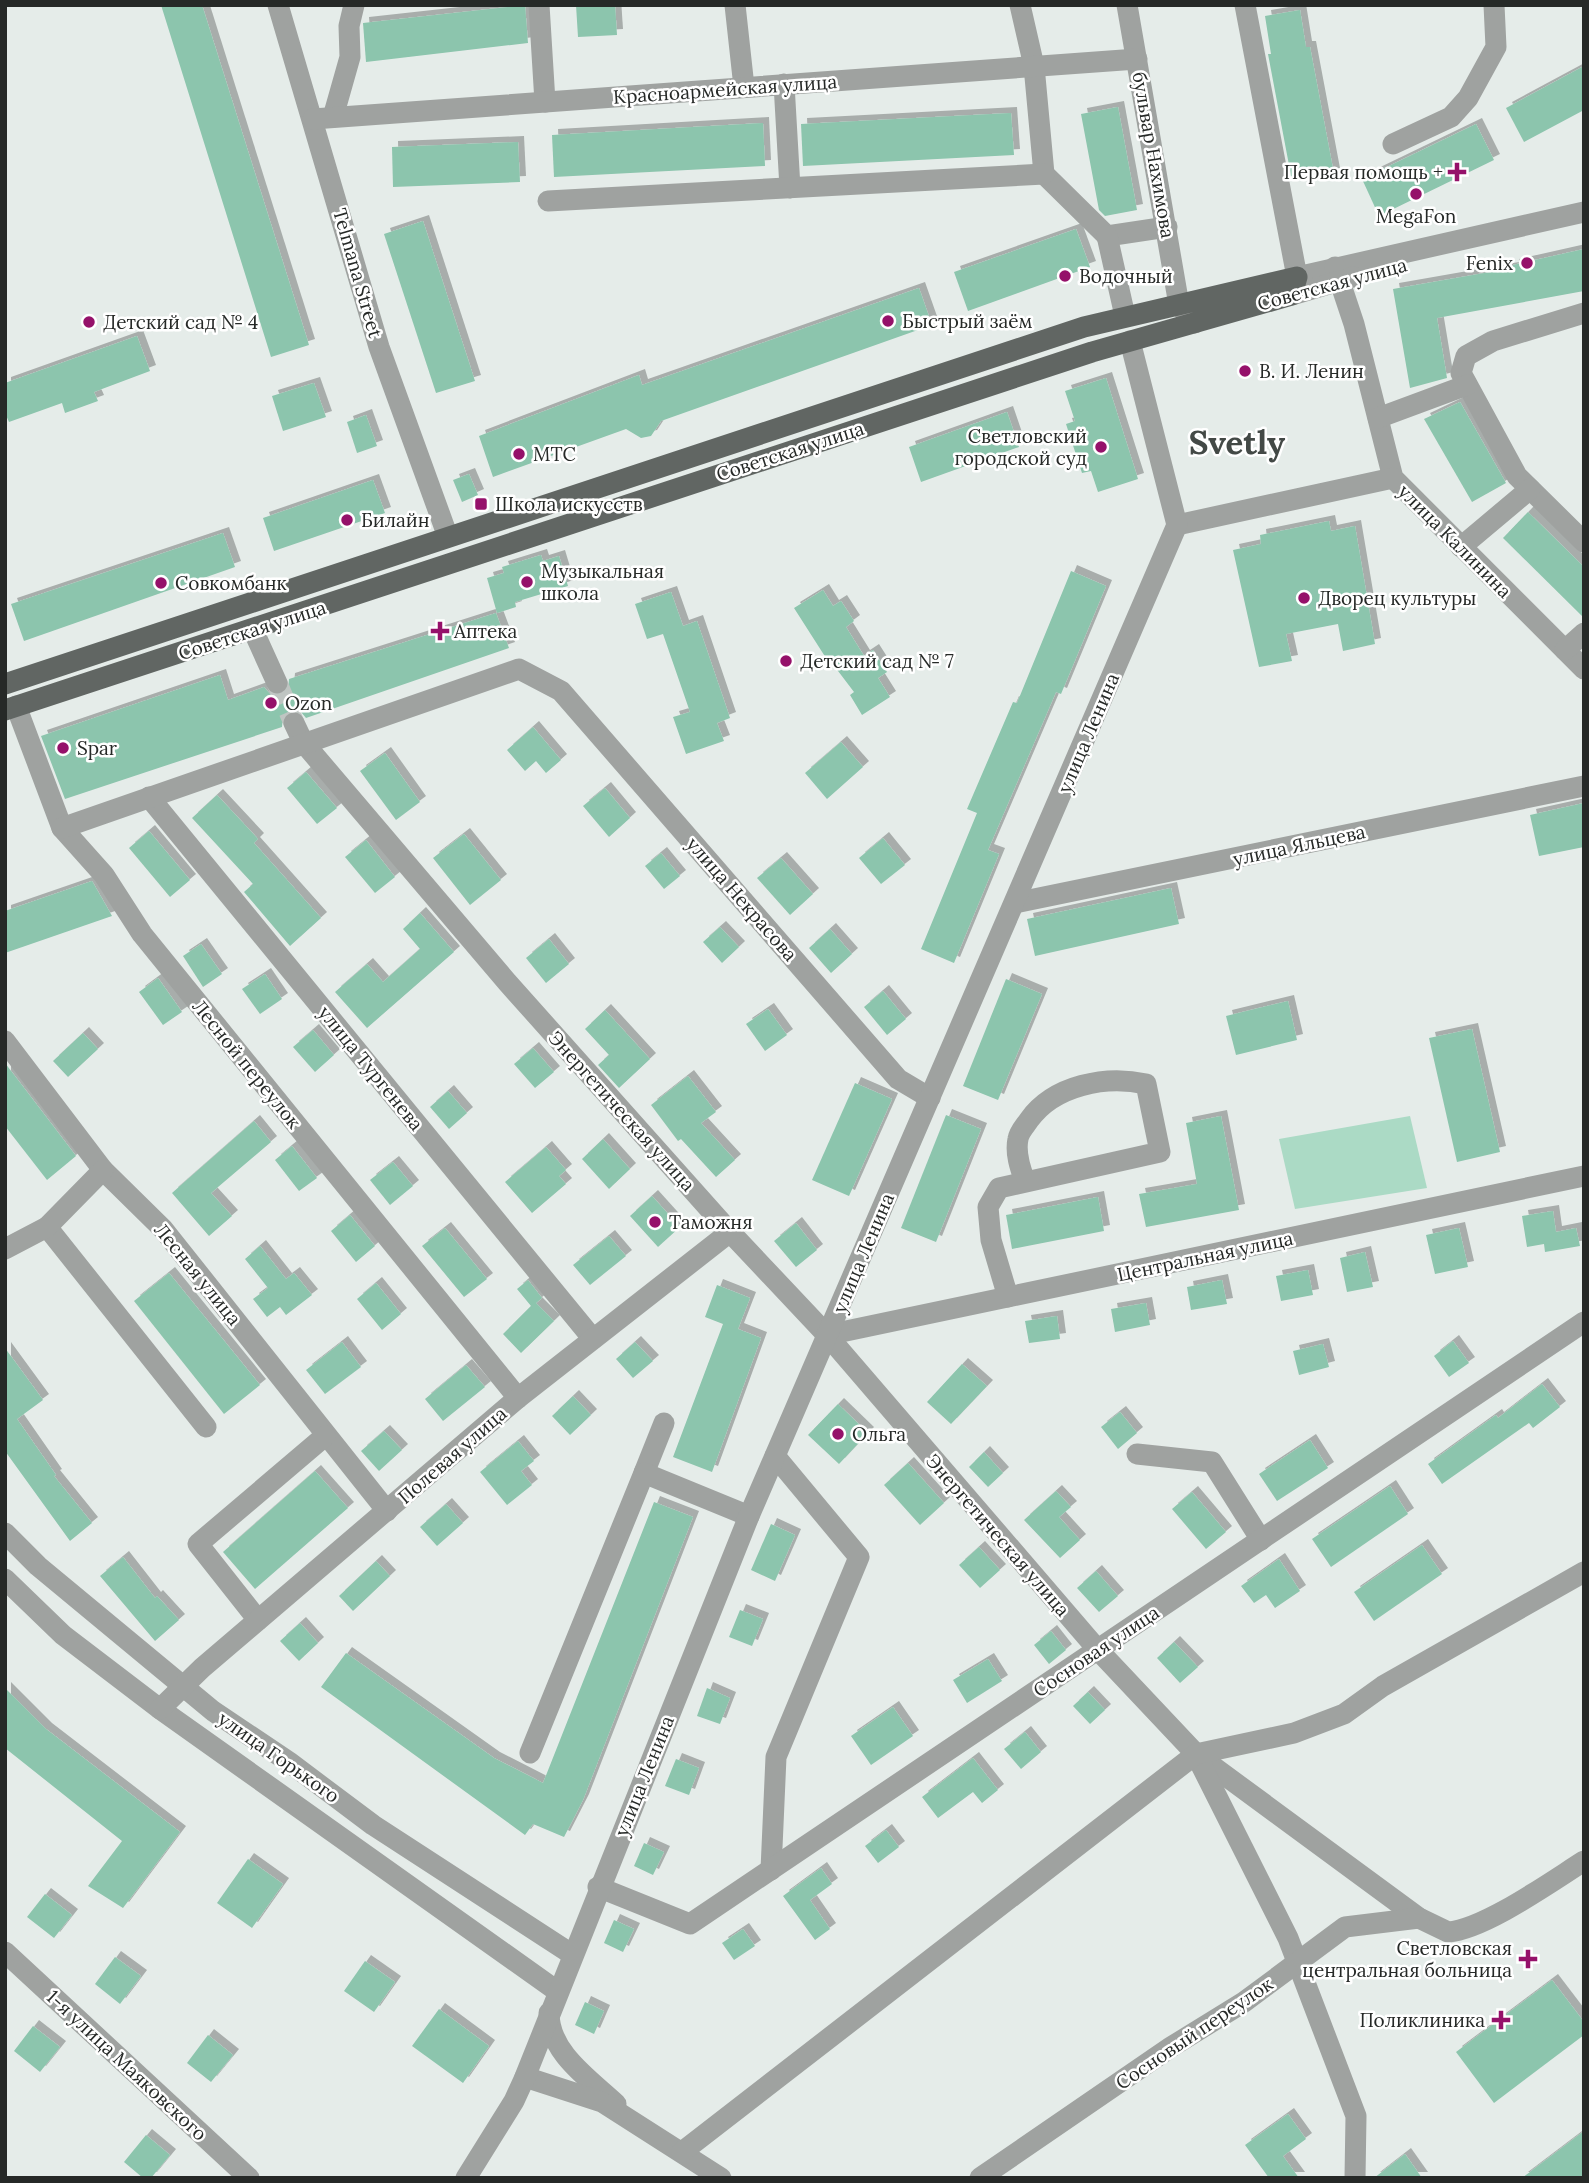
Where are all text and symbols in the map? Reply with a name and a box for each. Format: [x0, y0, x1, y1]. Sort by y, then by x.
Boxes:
street label: Красноармейская улица [612, 69, 838, 109]
street label: бульвар Нахимова [1128, 70, 1180, 240]
place label: Первая помощь + [1284, 160, 1443, 184]
marker: Первая помощь + [1449, 164, 1465, 180]
marker: MegaFon [1408, 186, 1424, 202]
place label: MegaFon [1376, 204, 1456, 228]
street label: Telmana Street [328, 205, 388, 341]
place label: Fenix [1466, 251, 1513, 275]
street label: Советская улица [1254, 252, 1410, 316]
marker: Fenix [1519, 255, 1535, 271]
place label: Водочный [1079, 264, 1173, 288]
marker: Водочный [1057, 268, 1073, 284]
place label: Быстрый заём [902, 309, 1033, 333]
place label: Детский сад № 4 [103, 310, 258, 334]
marker: Быстрый заём [880, 313, 896, 329]
marker: Детский сад № 4 [81, 314, 97, 330]
place label: В. И. Ленин [1259, 359, 1364, 383]
marker: В. И. Ленин [1237, 363, 1253, 379]
street label: Советская улица [713, 416, 867, 486]
district label: Svetly [1189, 421, 1286, 463]
place label: Светловский городской суд [954, 424, 1087, 470]
marker: Светловский городской суд [1093, 439, 1109, 455]
place label: МТС [533, 442, 576, 466]
marker: МТС [511, 446, 527, 462]
street label: улица Калинина [1393, 479, 1517, 603]
place label: Школа искусств [495, 492, 643, 516]
marker: Школа искусств [473, 496, 489, 512]
place label: Билайн [361, 508, 430, 532]
marker: Билайн [339, 512, 355, 528]
place label: Музыкальная школа [541, 559, 664, 605]
place label: Совкомбанк [175, 571, 287, 595]
marker: Музыкальная школа [519, 574, 535, 590]
marker: Совкомбанк [153, 575, 169, 591]
place label: Дворец культуры [1318, 586, 1476, 610]
marker: Дворец культуры [1296, 590, 1312, 606]
street label: Советская улица [175, 595, 329, 665]
place label: Аптека [453, 619, 517, 643]
marker: Аптека [432, 623, 448, 639]
place label: Детский сад № 7 [800, 649, 954, 673]
marker: Детский сад № 7 [778, 653, 794, 669]
street label: улица Ленина [1052, 669, 1124, 797]
place label: Ozon [285, 691, 332, 715]
marker: Ozon [263, 695, 279, 711]
place label: Spar [77, 736, 118, 760]
marker: Spar [55, 740, 71, 756]
street label: улица Яльцева [1230, 819, 1368, 871]
street label: улица Некрасова [682, 832, 803, 966]
street label: Лесной переулок [188, 995, 307, 1134]
street label: улица Тургенева [313, 1001, 429, 1135]
street label: Энергетическая улица [544, 1026, 700, 1196]
street label: улица Ленина [827, 1189, 899, 1317]
place label: Таможня [669, 1210, 753, 1234]
marker: Таможня [647, 1214, 663, 1230]
street label: Лесная улица [149, 1218, 247, 1330]
street label: Центральная улица [1115, 1226, 1295, 1286]
street label: Полевая улица [393, 1401, 511, 1509]
place label: Ольга [852, 1422, 906, 1446]
marker: Ольга [830, 1426, 846, 1442]
street label: Энергетическая улица [921, 1449, 1075, 1621]
street label: Сосновая улица [1028, 1600, 1164, 1702]
street label: улица Горького [214, 1706, 344, 1808]
street label: улица Ленина [609, 1712, 679, 1840]
place label: Светловская центральная больница [1302, 1936, 1512, 1982]
marker: Светловская центральная больница [1518, 1949, 1538, 1969]
street label: Сосновый переулок [1111, 1971, 1278, 2095]
street label: 1-я улица Маяковского [42, 1984, 212, 2146]
place label: Поликлиника [1360, 2008, 1485, 2032]
marker: Поликлиника [1491, 2010, 1511, 2030]

